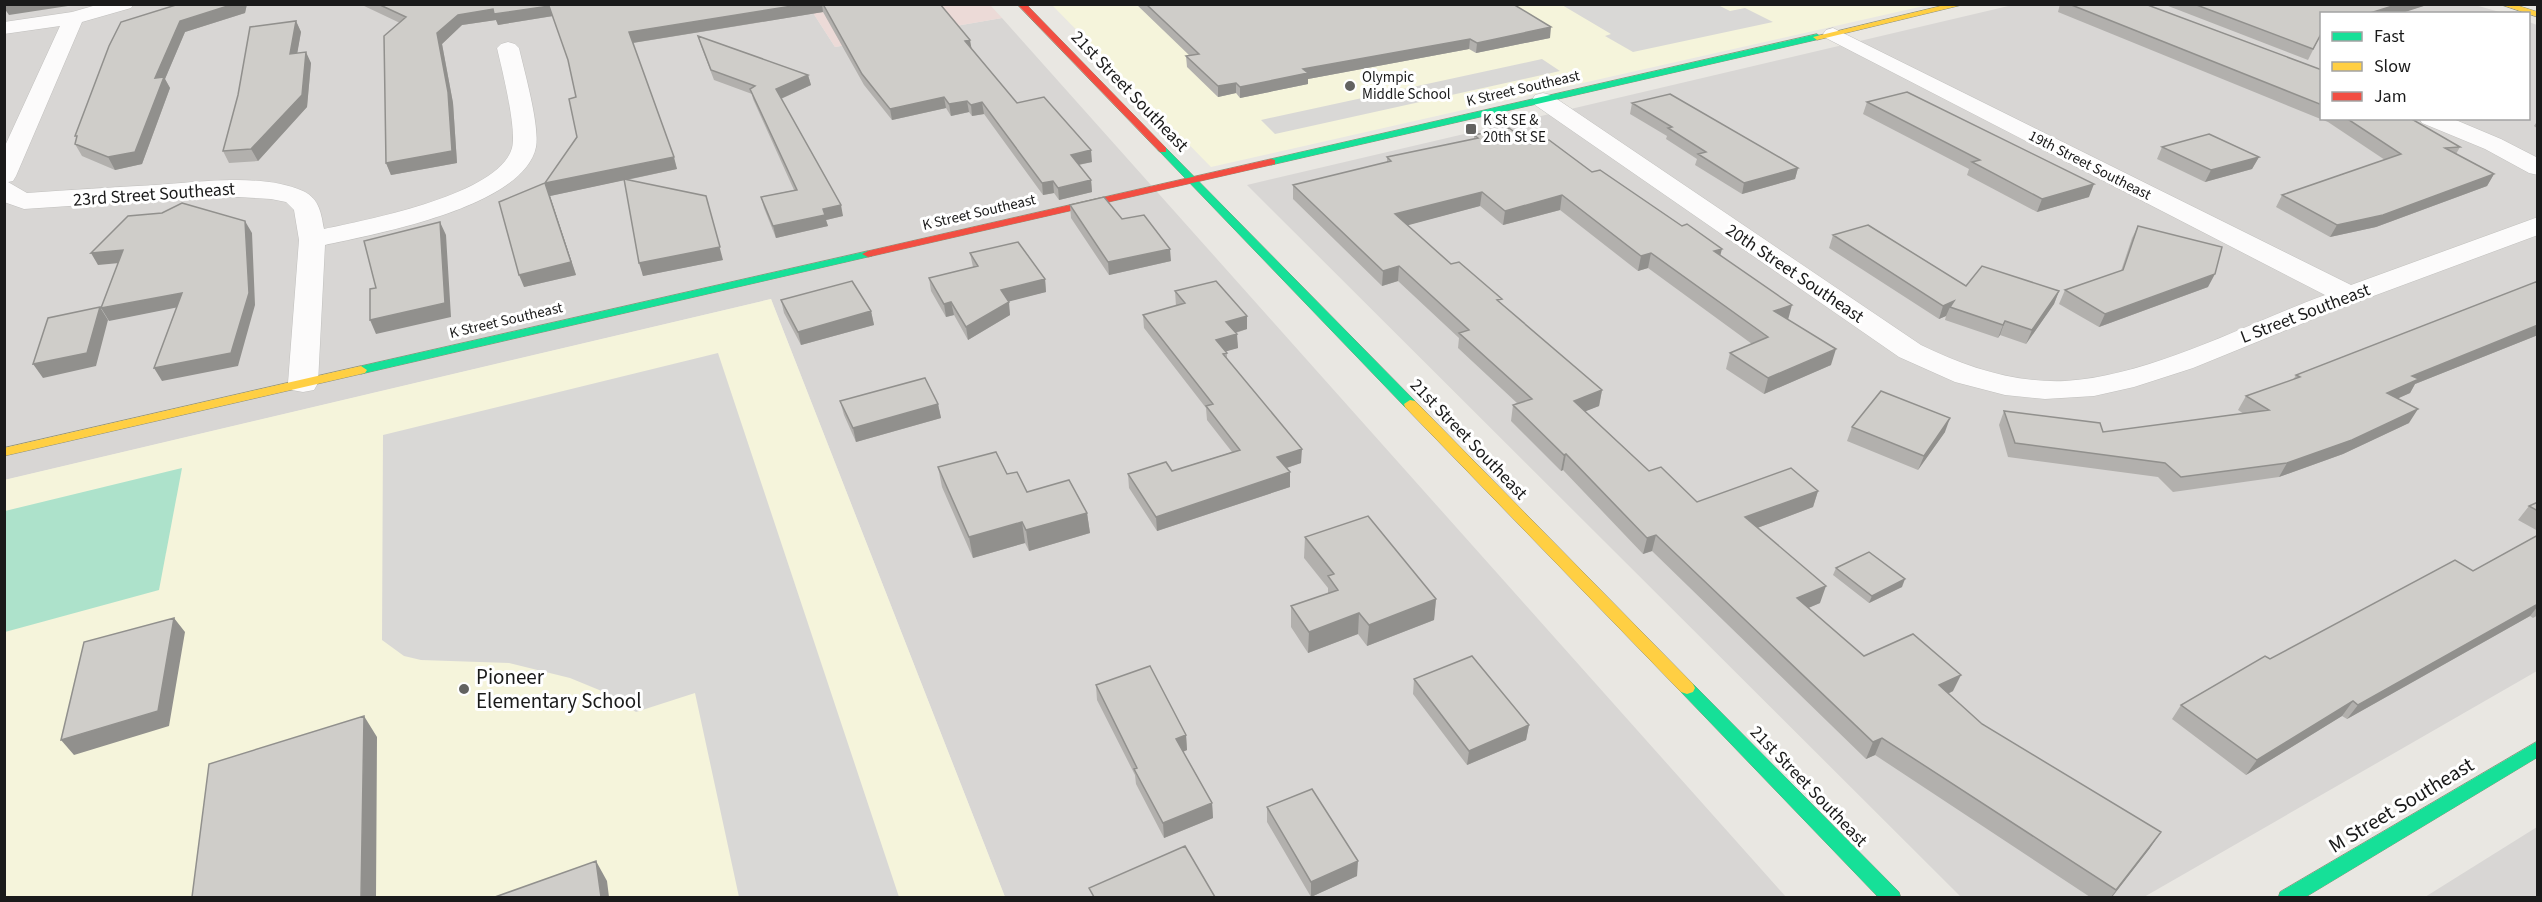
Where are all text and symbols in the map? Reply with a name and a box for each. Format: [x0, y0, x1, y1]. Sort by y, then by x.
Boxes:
legend [2320, 12, 2530, 120]
text: Fast [2374, 24, 2405, 49]
street label: 21st Street Southeast [1065, 25, 1194, 157]
text: Slow [2374, 54, 2411, 79]
street label: K Street Southeast [1464, 65, 1582, 112]
place label: Olympic Middle School [1362, 67, 1451, 105]
marker: Olympic Middle School [1343, 79, 1357, 93]
text: Jam [2374, 84, 2407, 109]
place label: K St SE & 20th St SE [1483, 110, 1546, 148]
marker: K St SE & 20th St SE [1464, 122, 1478, 136]
street label: 19th Street Southeast [2025, 125, 2155, 205]
street label: 23rd Street Southeast [72, 176, 236, 213]
street label: K Street Southeast [920, 189, 1038, 236]
street label: 20th Street Southeast [1721, 218, 1869, 329]
street label: L Street Southeast [2237, 277, 2374, 350]
street label: K Street Southeast [447, 297, 565, 344]
street label: 21st Street Southeast [1404, 373, 1533, 505]
place label: Pioneer Elementary School [476, 662, 642, 716]
marker: Pioneer Elementary School [457, 682, 471, 696]
street label: 21st Street Southeast [1744, 720, 1873, 852]
street label: M Street Southeast [2323, 750, 2479, 860]

